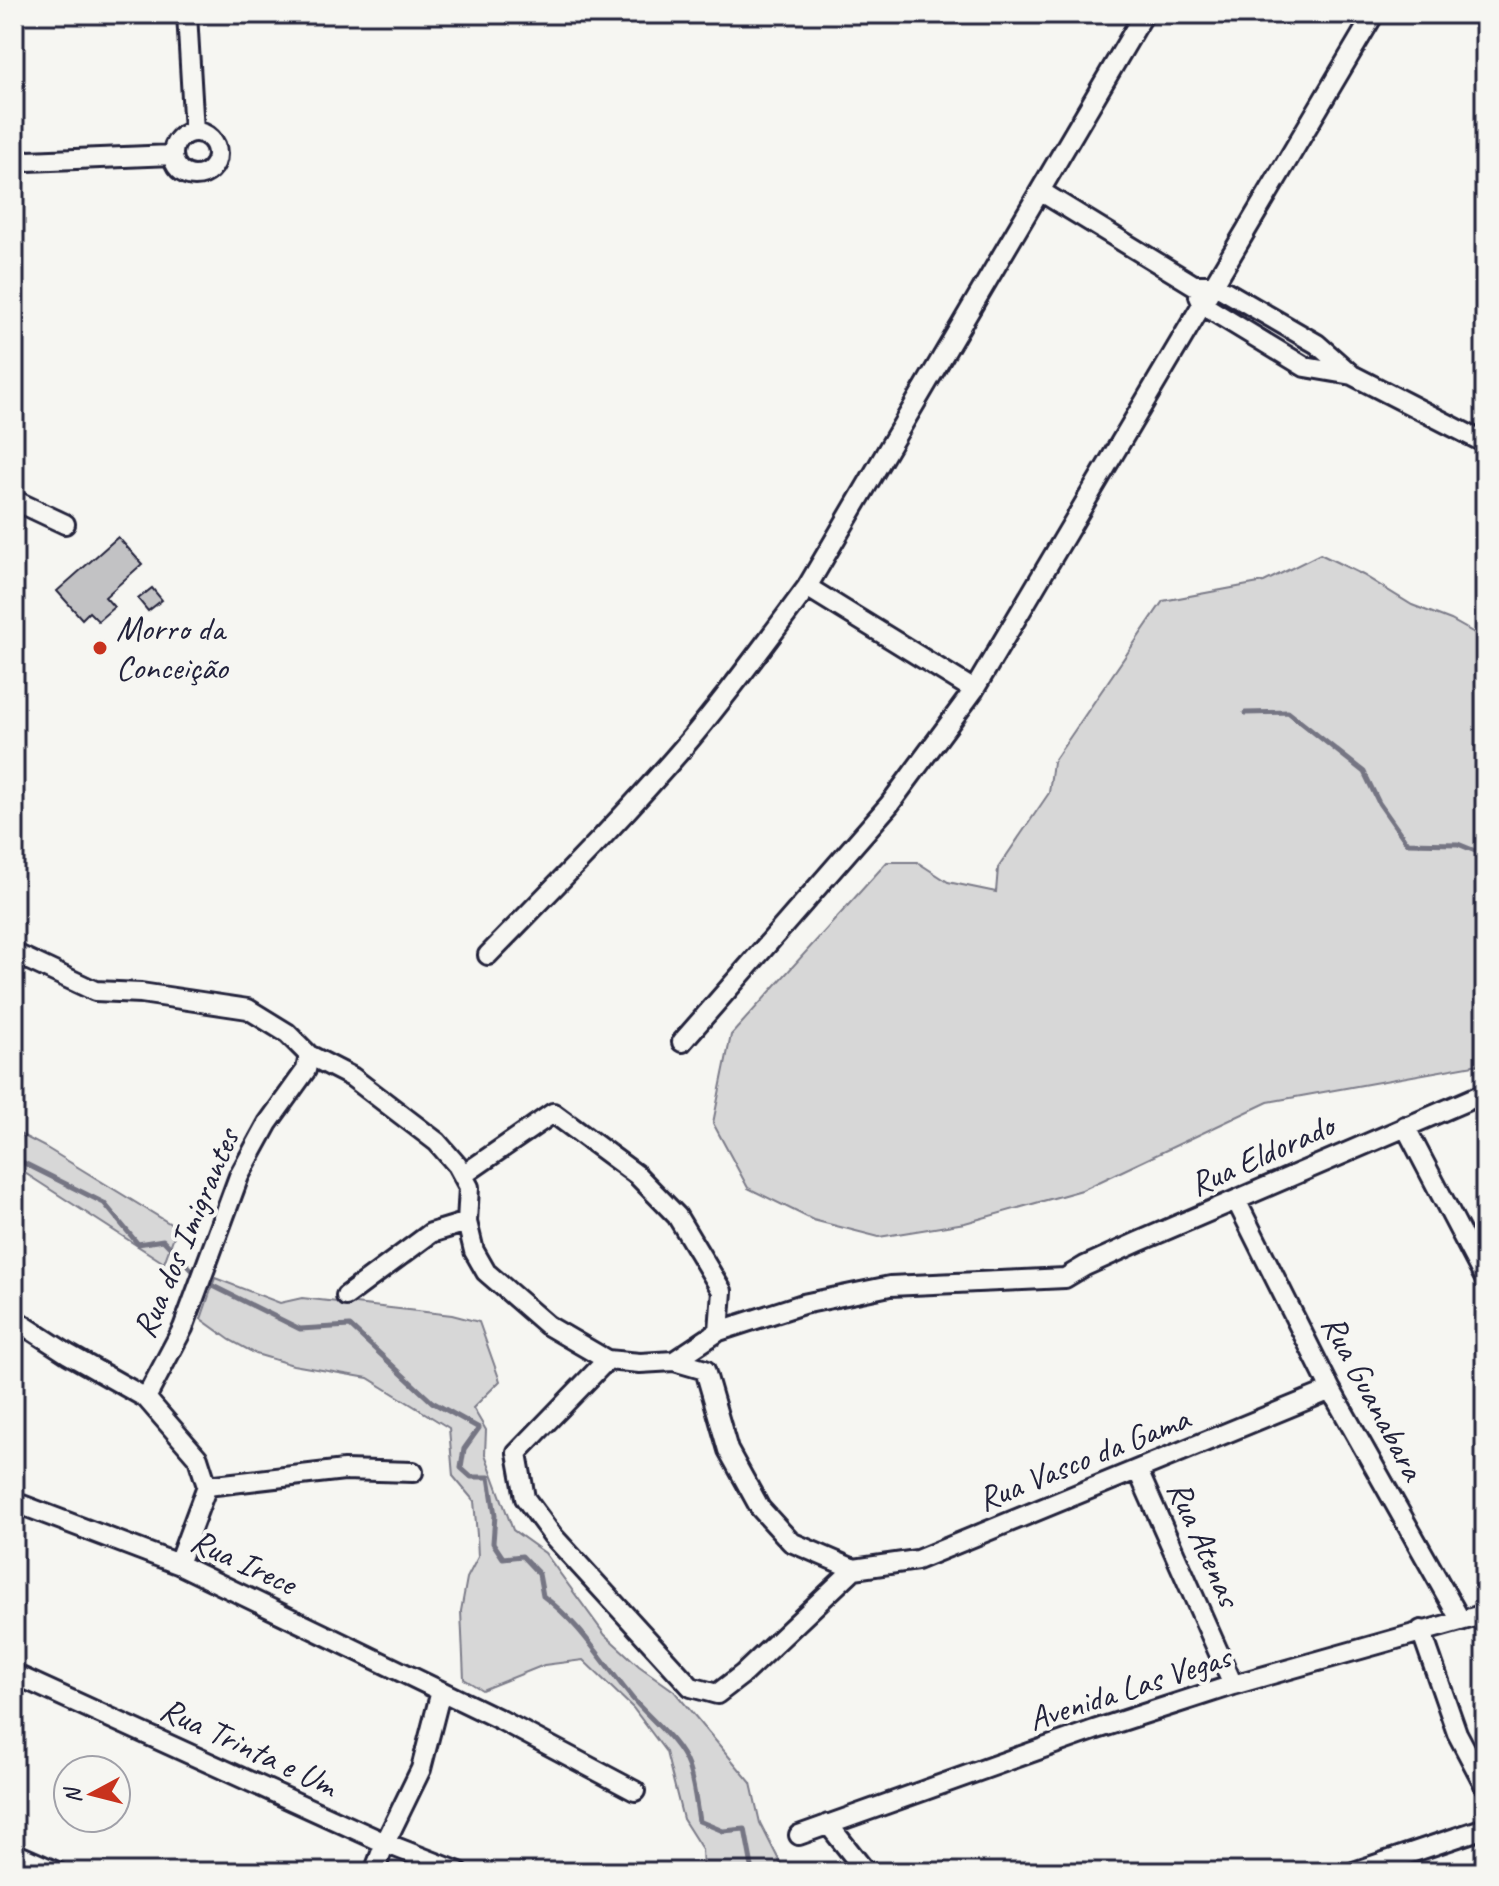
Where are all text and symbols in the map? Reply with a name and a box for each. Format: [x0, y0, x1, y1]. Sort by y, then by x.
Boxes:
place label: Morro da Conceição [116, 607, 230, 689]
marker: Morro da Conceição [91, 639, 109, 657]
street label: Rua Eldorado [1182, 1102, 1344, 1205]
street label: Rua dos Imigrantes [122, 1120, 250, 1344]
street label: Rua Guanabara [1312, 1307, 1436, 1489]
street label: Rua Vasco da Gama [971, 1396, 1197, 1520]
street label: Rua Atenas [1158, 1474, 1253, 1616]
street label: Rua Irece [184, 1518, 306, 1606]
street label: Avenida Las Vegas [1023, 1634, 1239, 1740]
street label: Rua Trinta e Um [154, 1687, 346, 1807]
north arrow [52, 1754, 132, 1834]
text: N [58, 1784, 88, 1805]

